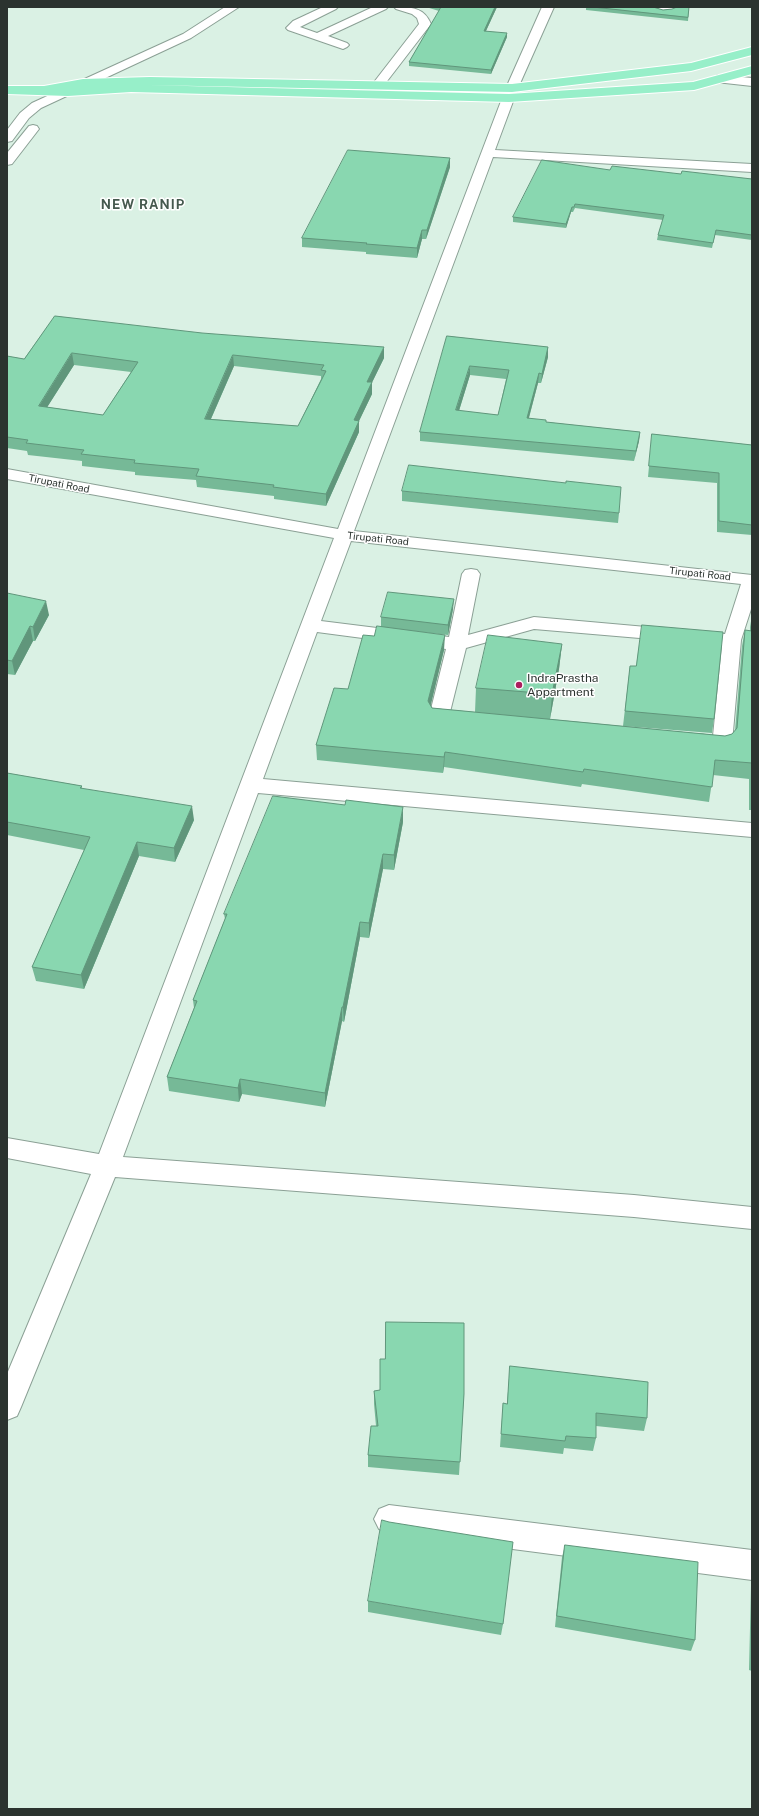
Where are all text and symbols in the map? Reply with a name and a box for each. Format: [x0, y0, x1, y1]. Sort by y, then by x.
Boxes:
district label: NEW RANIP [101, 197, 185, 213]
street label: Tirupati Road [27, 472, 91, 496]
street label: Tirupati Road [347, 530, 409, 548]
street label: Tirupati Road [669, 565, 731, 583]
place label: IndraPrastha Appartment [527, 671, 598, 699]
marker: IndraPrastha Appartment [514, 680, 524, 690]

